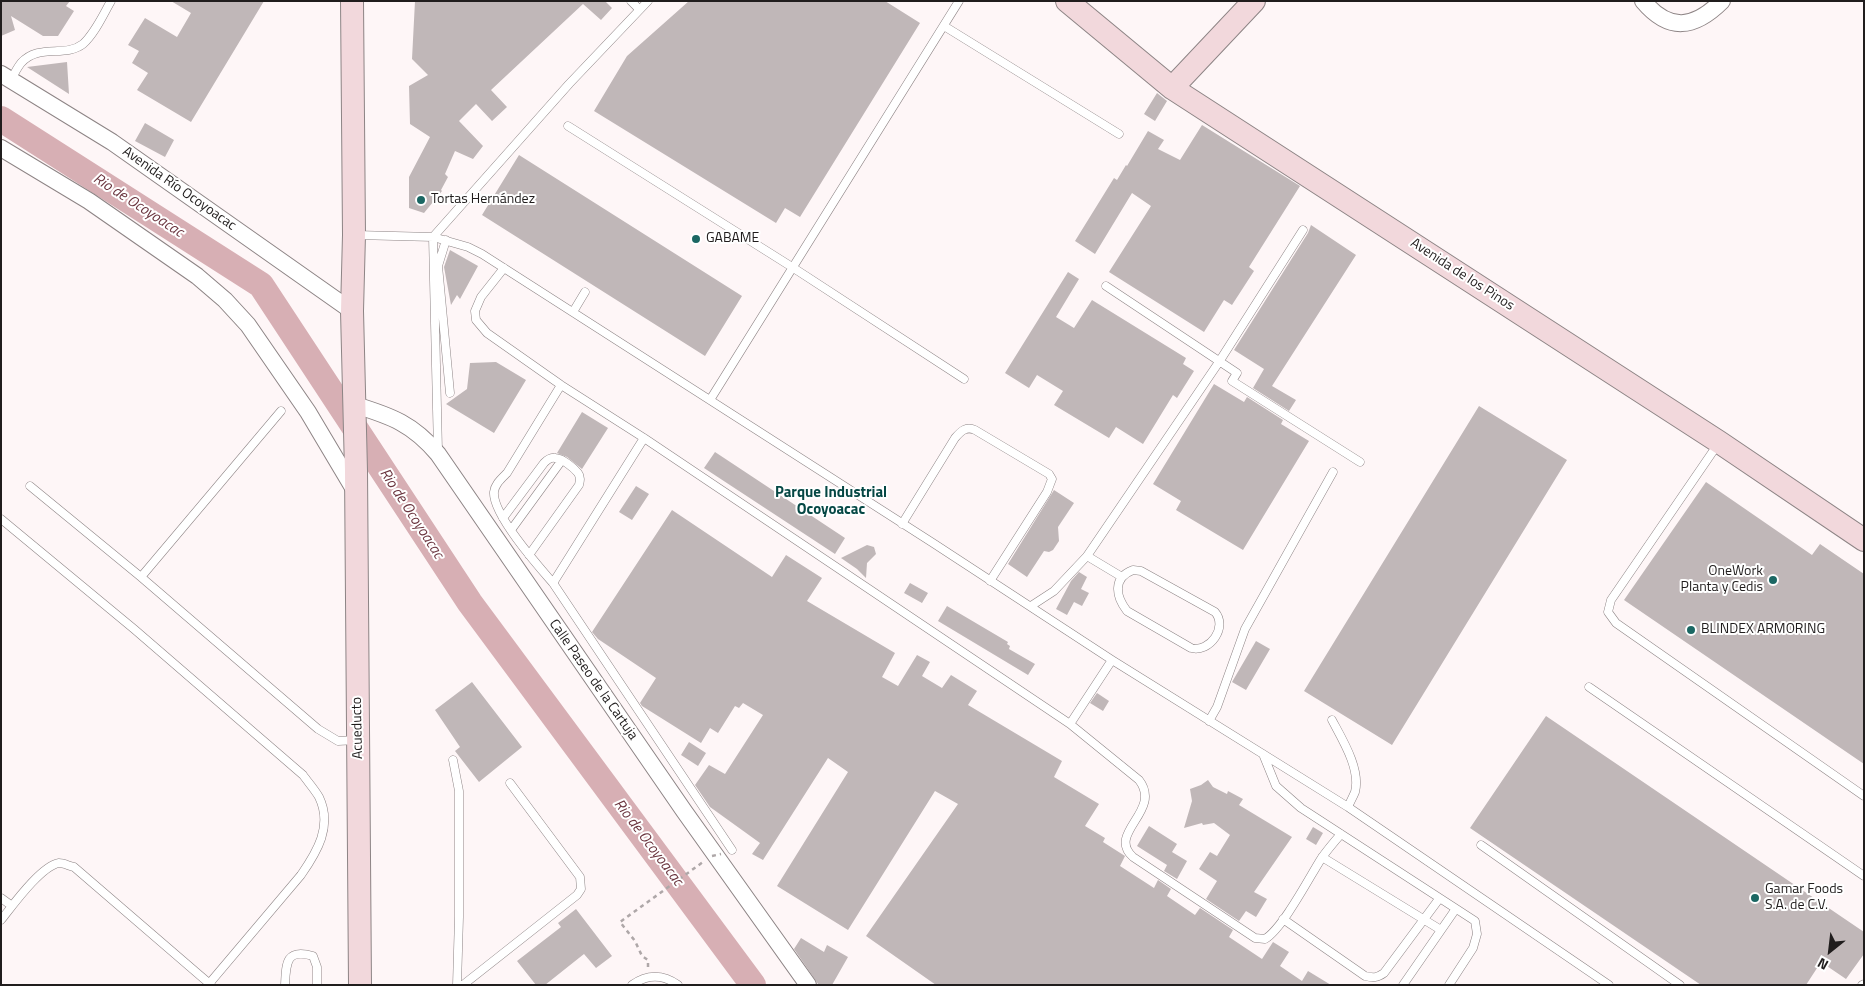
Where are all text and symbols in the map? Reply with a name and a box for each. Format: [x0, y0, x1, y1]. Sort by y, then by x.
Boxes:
street label: Avenida Río Ocoyoacac [119, 143, 239, 235]
water label: Rio de Ocoyoacac [90, 170, 186, 242]
place label: Tortas Hernández [431, 192, 535, 208]
marker: Tortas Hernández [415, 194, 427, 206]
place label: GABAME [706, 231, 759, 247]
marker: GABAME [690, 233, 702, 245]
street label: Avenida de los Pinos [1407, 235, 1517, 315]
water label: Rio de Ocoyoacac [375, 466, 447, 562]
district label: Parque Industrial Ocoyoacac [775, 484, 887, 519]
place label: OneWork Planta y Cedis [1681, 564, 1763, 596]
marker: OneWork Planta y Cedis [1767, 574, 1779, 586]
street label: Calle Paseo de la Cartuja [545, 616, 641, 744]
place label: BLINDEX ARMORING [1701, 622, 1825, 638]
marker: BLINDEX ARMORING [1685, 624, 1697, 636]
street label: Acueducto [349, 697, 367, 759]
water label: Rio de Ocoyoacac [610, 796, 686, 890]
place label: Gamar Foods S.A. de C.V. [1765, 882, 1843, 914]
marker: Gamar Foods S.A. de C.V. [1749, 892, 1761, 904]
north arrow [1805, 926, 1855, 976]
text: N [1813, 953, 1832, 976]

